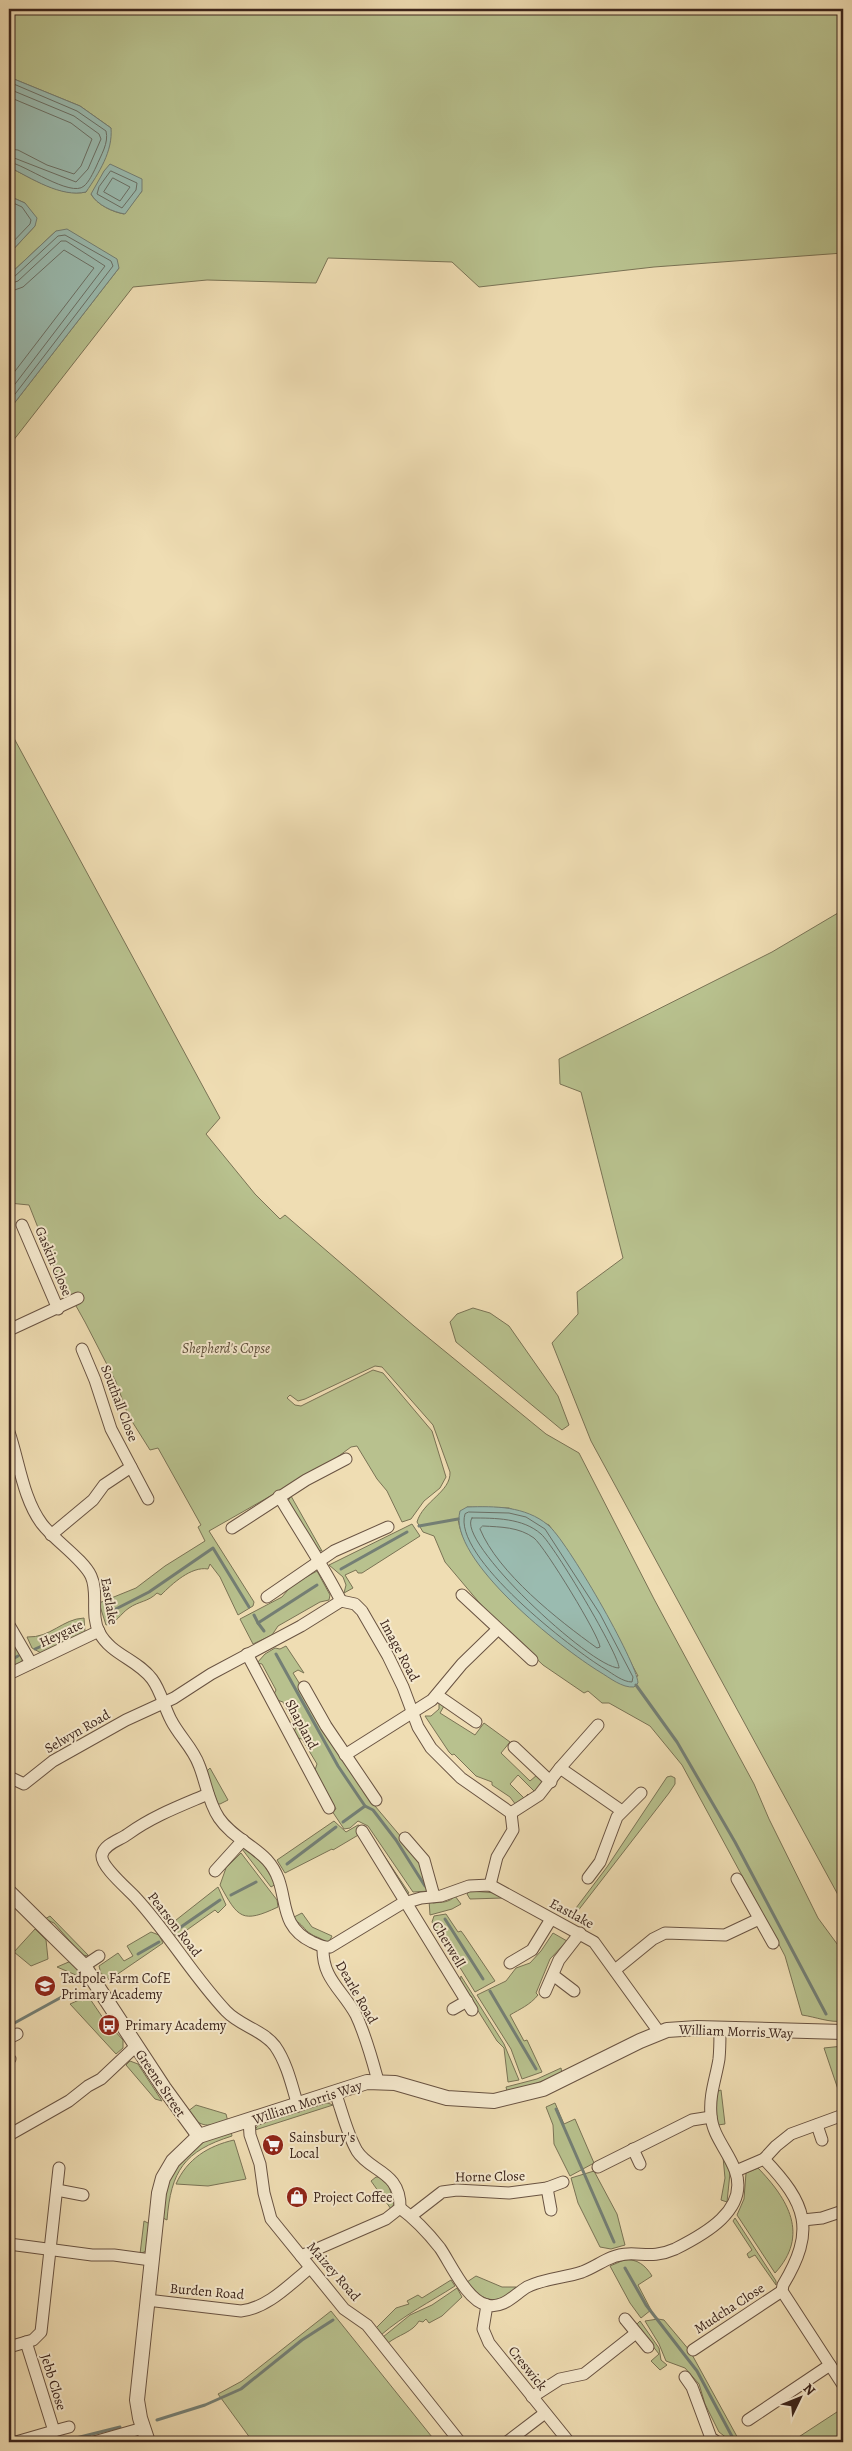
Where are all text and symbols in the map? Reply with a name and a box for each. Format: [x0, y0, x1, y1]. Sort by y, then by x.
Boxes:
street label: Gaskin Close [30, 1224, 77, 1299]
park label: Shepherd's Copse [182, 1339, 270, 1358]
street label: Southall Close [96, 1362, 143, 1444]
street label: Eastlake [96, 1576, 123, 1626]
street label: Heygate [36, 1615, 86, 1652]
street label: Image Road [375, 1616, 424, 1685]
street label: Shapland [281, 1696, 323, 1753]
street label: Selwyn Road [41, 1705, 114, 1758]
street label: Pearson Road [143, 1888, 206, 1961]
street label: Eastlake [546, 1894, 597, 1933]
street label: Cherwell [427, 1918, 470, 1971]
street label: Dearle Road [331, 1957, 382, 2028]
place label: Tadpole Farm CofE Primary Academy [61, 1969, 171, 2004]
school or university icon: Tadpole Farm CofE Primary Academy [33, 1974, 57, 1998]
bus stop icon: Primary Academy [97, 2013, 121, 2037]
place label: Primary Academy [125, 2016, 227, 2035]
street label: William Morris Way [678, 2020, 794, 2043]
street label: Greene Street [131, 2046, 190, 2121]
street label: William Morris Way [249, 2076, 365, 2129]
place label: Sainsbury's Local [289, 2128, 355, 2163]
supermarket icon: Sainsbury's Local [261, 2133, 285, 2157]
street label: Horne Close [455, 2166, 525, 2187]
shop icon: Project Coffee [285, 2185, 309, 2209]
place label: Project Coffee [313, 2188, 392, 2207]
street label: Maizey Road [302, 2238, 365, 2305]
street label: Burden Road [169, 2279, 245, 2304]
street label: Mudcha Close [690, 2279, 768, 2338]
street label: Creswick [504, 2342, 551, 2395]
street label: Jebb Close [36, 2351, 71, 2413]
north arrow [774, 2374, 824, 2424]
text: N [799, 2379, 820, 2400]

